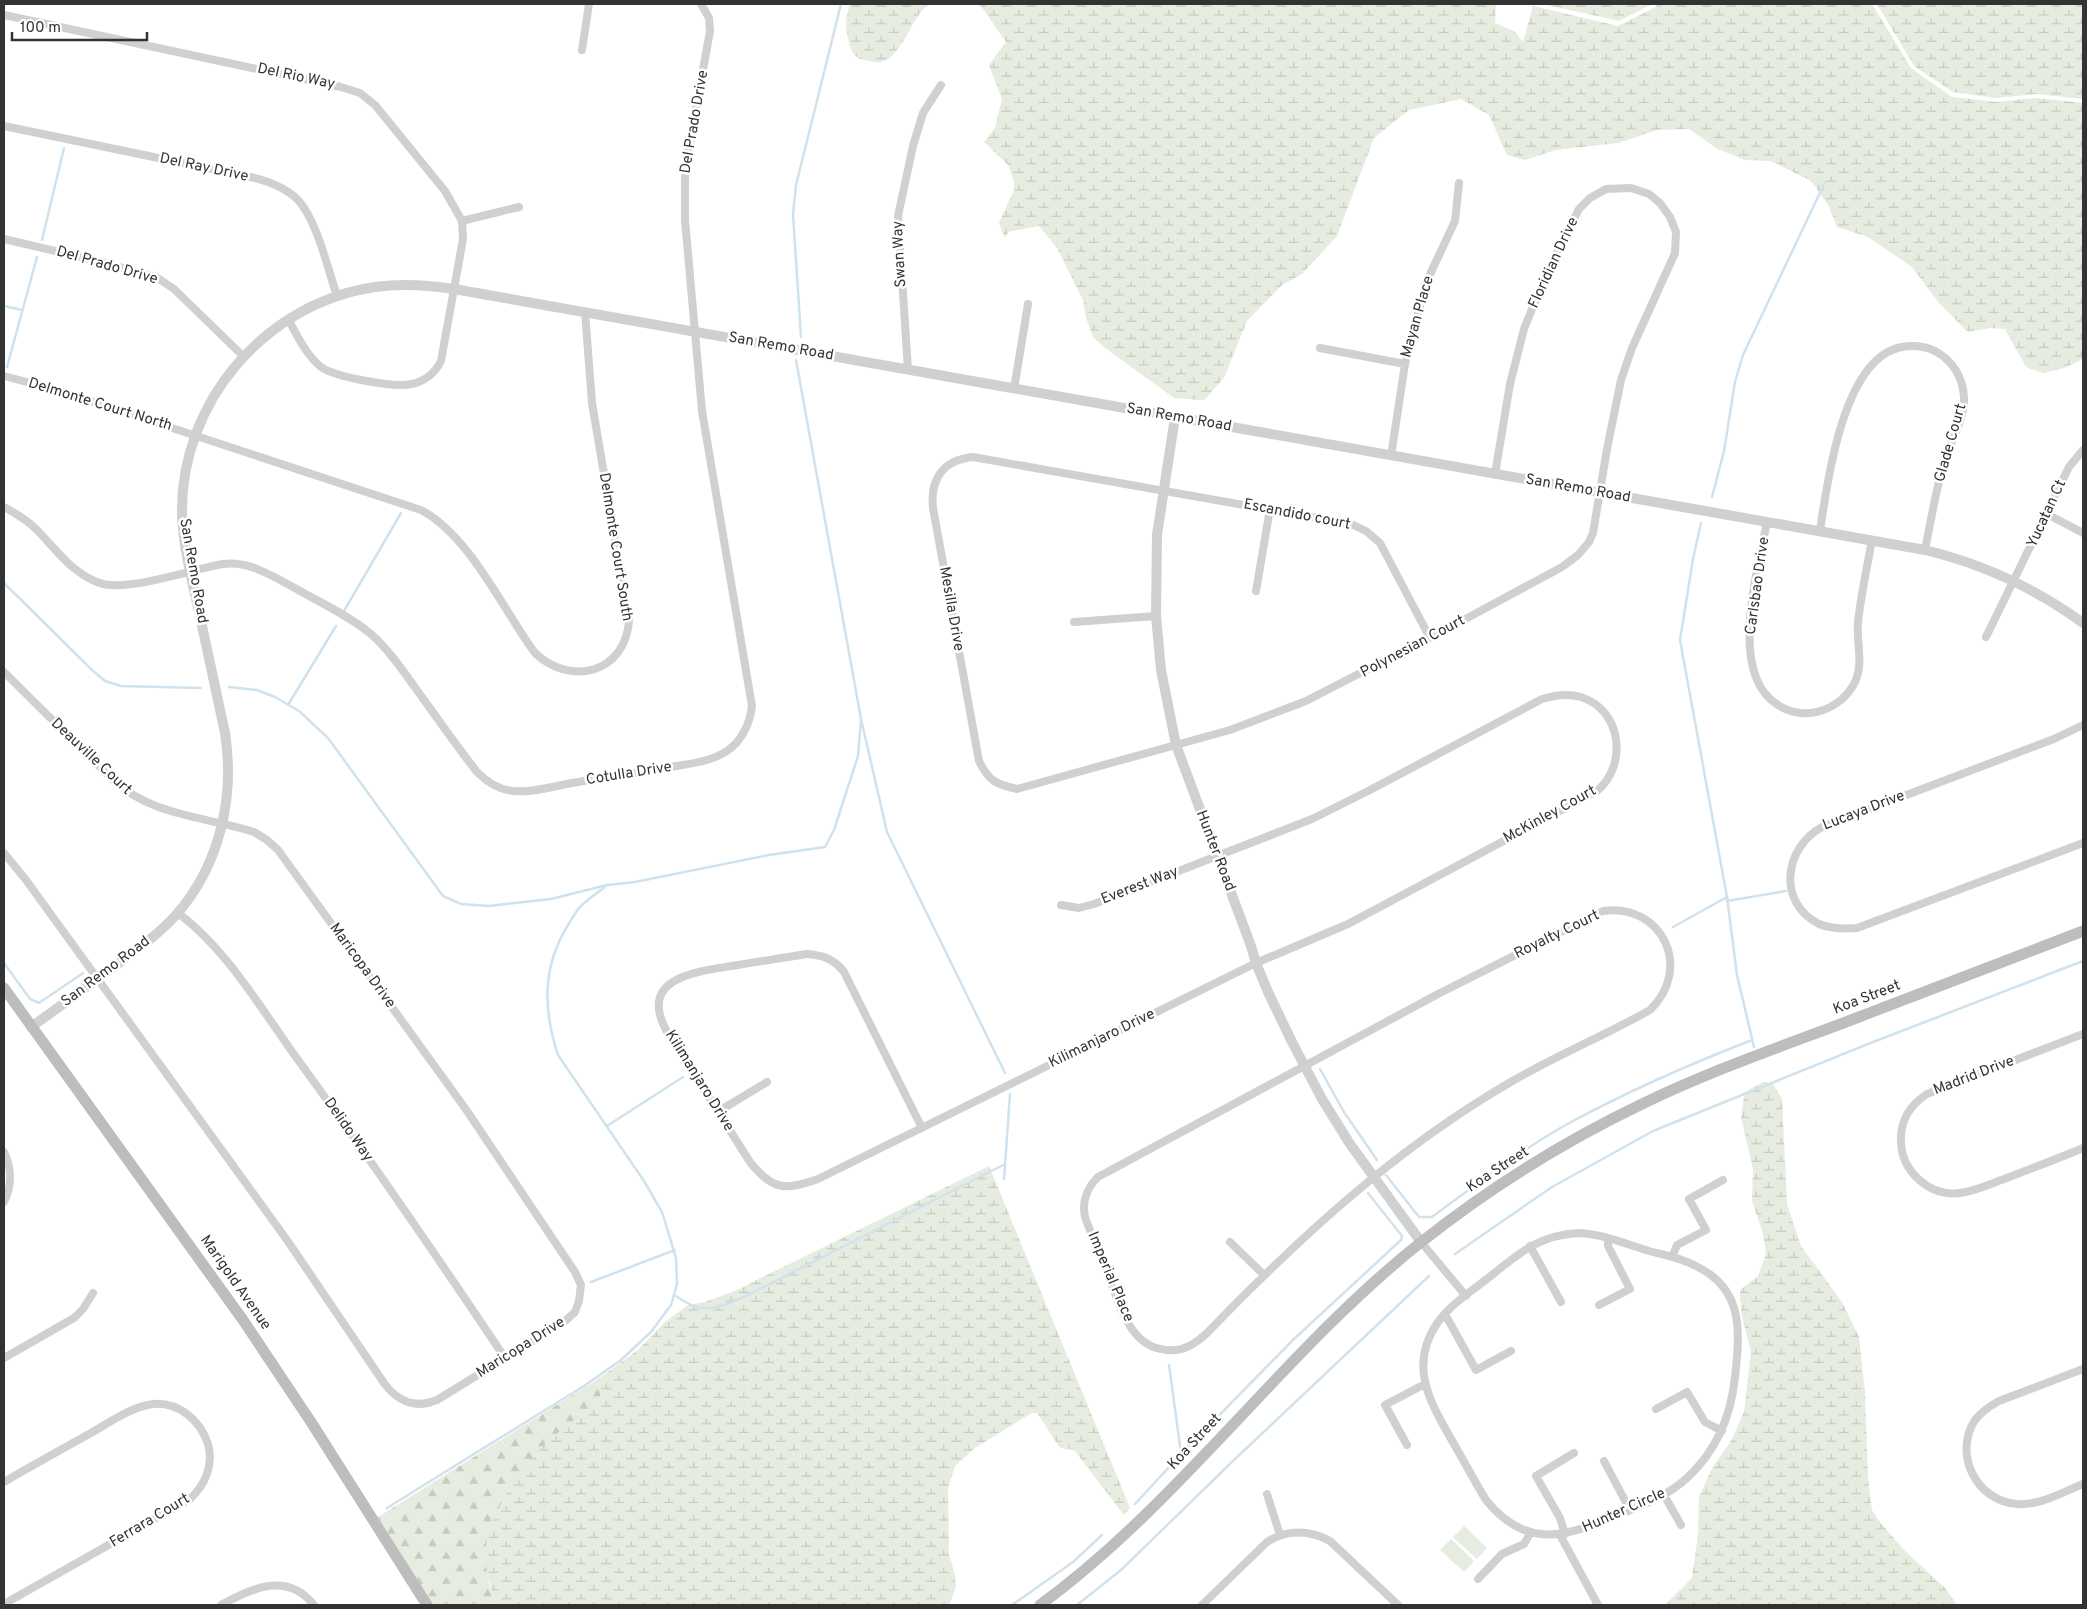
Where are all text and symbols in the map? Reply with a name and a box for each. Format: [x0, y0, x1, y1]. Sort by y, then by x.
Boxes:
scale bar [12, 10, 148, 42]
text: 100 m [20, 19, 61, 38]
street label: Del Rio Way [255, 59, 337, 95]
street label: Del Prado Drive [677, 69, 713, 175]
street label: Del Ray Drive [158, 149, 250, 187]
street label: Floridian Drive [1525, 215, 1583, 311]
street label: Swan Way [889, 220, 911, 288]
street label: Del Prado Drive [54, 242, 160, 290]
street label: Mayan Place [1397, 274, 1439, 360]
street label: San Remo Road [727, 328, 835, 366]
street label: Delmonte Court North [26, 374, 174, 436]
street label: San Remo Road [1125, 399, 1233, 437]
street label: Glade Court [1931, 402, 1971, 484]
street label: San Remo Road [1524, 470, 1632, 508]
street label: Delmonte Court South [594, 471, 636, 623]
street label: Yucatan Ct [2023, 477, 2071, 551]
street label: Escandido court [1242, 495, 1352, 535]
street label: San Remo Road [174, 517, 212, 625]
street label: Carlsbao Drive [1742, 536, 1774, 636]
street label: Mesilla Drive [934, 565, 968, 653]
street label: Polynesian Court [1357, 611, 1469, 683]
street label: Deauville Court [47, 715, 135, 799]
street label: Cotulla Drive [585, 758, 673, 790]
street label: McKinley Court [1500, 782, 1600, 848]
street label: Lucaya Drive [1820, 787, 1908, 835]
street label: Hunter Road [1191, 808, 1239, 894]
street label: Everest Way [1099, 863, 1181, 909]
street label: Royalty Court [1511, 906, 1603, 964]
street label: Maricopa Drive [325, 920, 399, 1012]
street label: San Remo Road [58, 932, 154, 1012]
street label: Koa Street [1831, 976, 1903, 1020]
street label: Kilimanjaro Drive [1046, 1005, 1158, 1073]
street label: Kilimanjaro Drive [660, 1027, 738, 1135]
street label: Madrid Drive [1931, 1052, 2017, 1100]
street label: Delido Way [319, 1094, 377, 1166]
street label: Koa Street [1463, 1143, 1533, 1197]
street label: Imperial Place [1082, 1229, 1138, 1325]
street label: Marigold Avenue [195, 1232, 275, 1334]
street label: Maricopa Drive [473, 1313, 569, 1383]
street label: Koa Street [1164, 1410, 1226, 1474]
street label: Hunter Circle [1580, 1484, 1668, 1538]
street label: Ferrara Court [106, 1490, 194, 1552]

